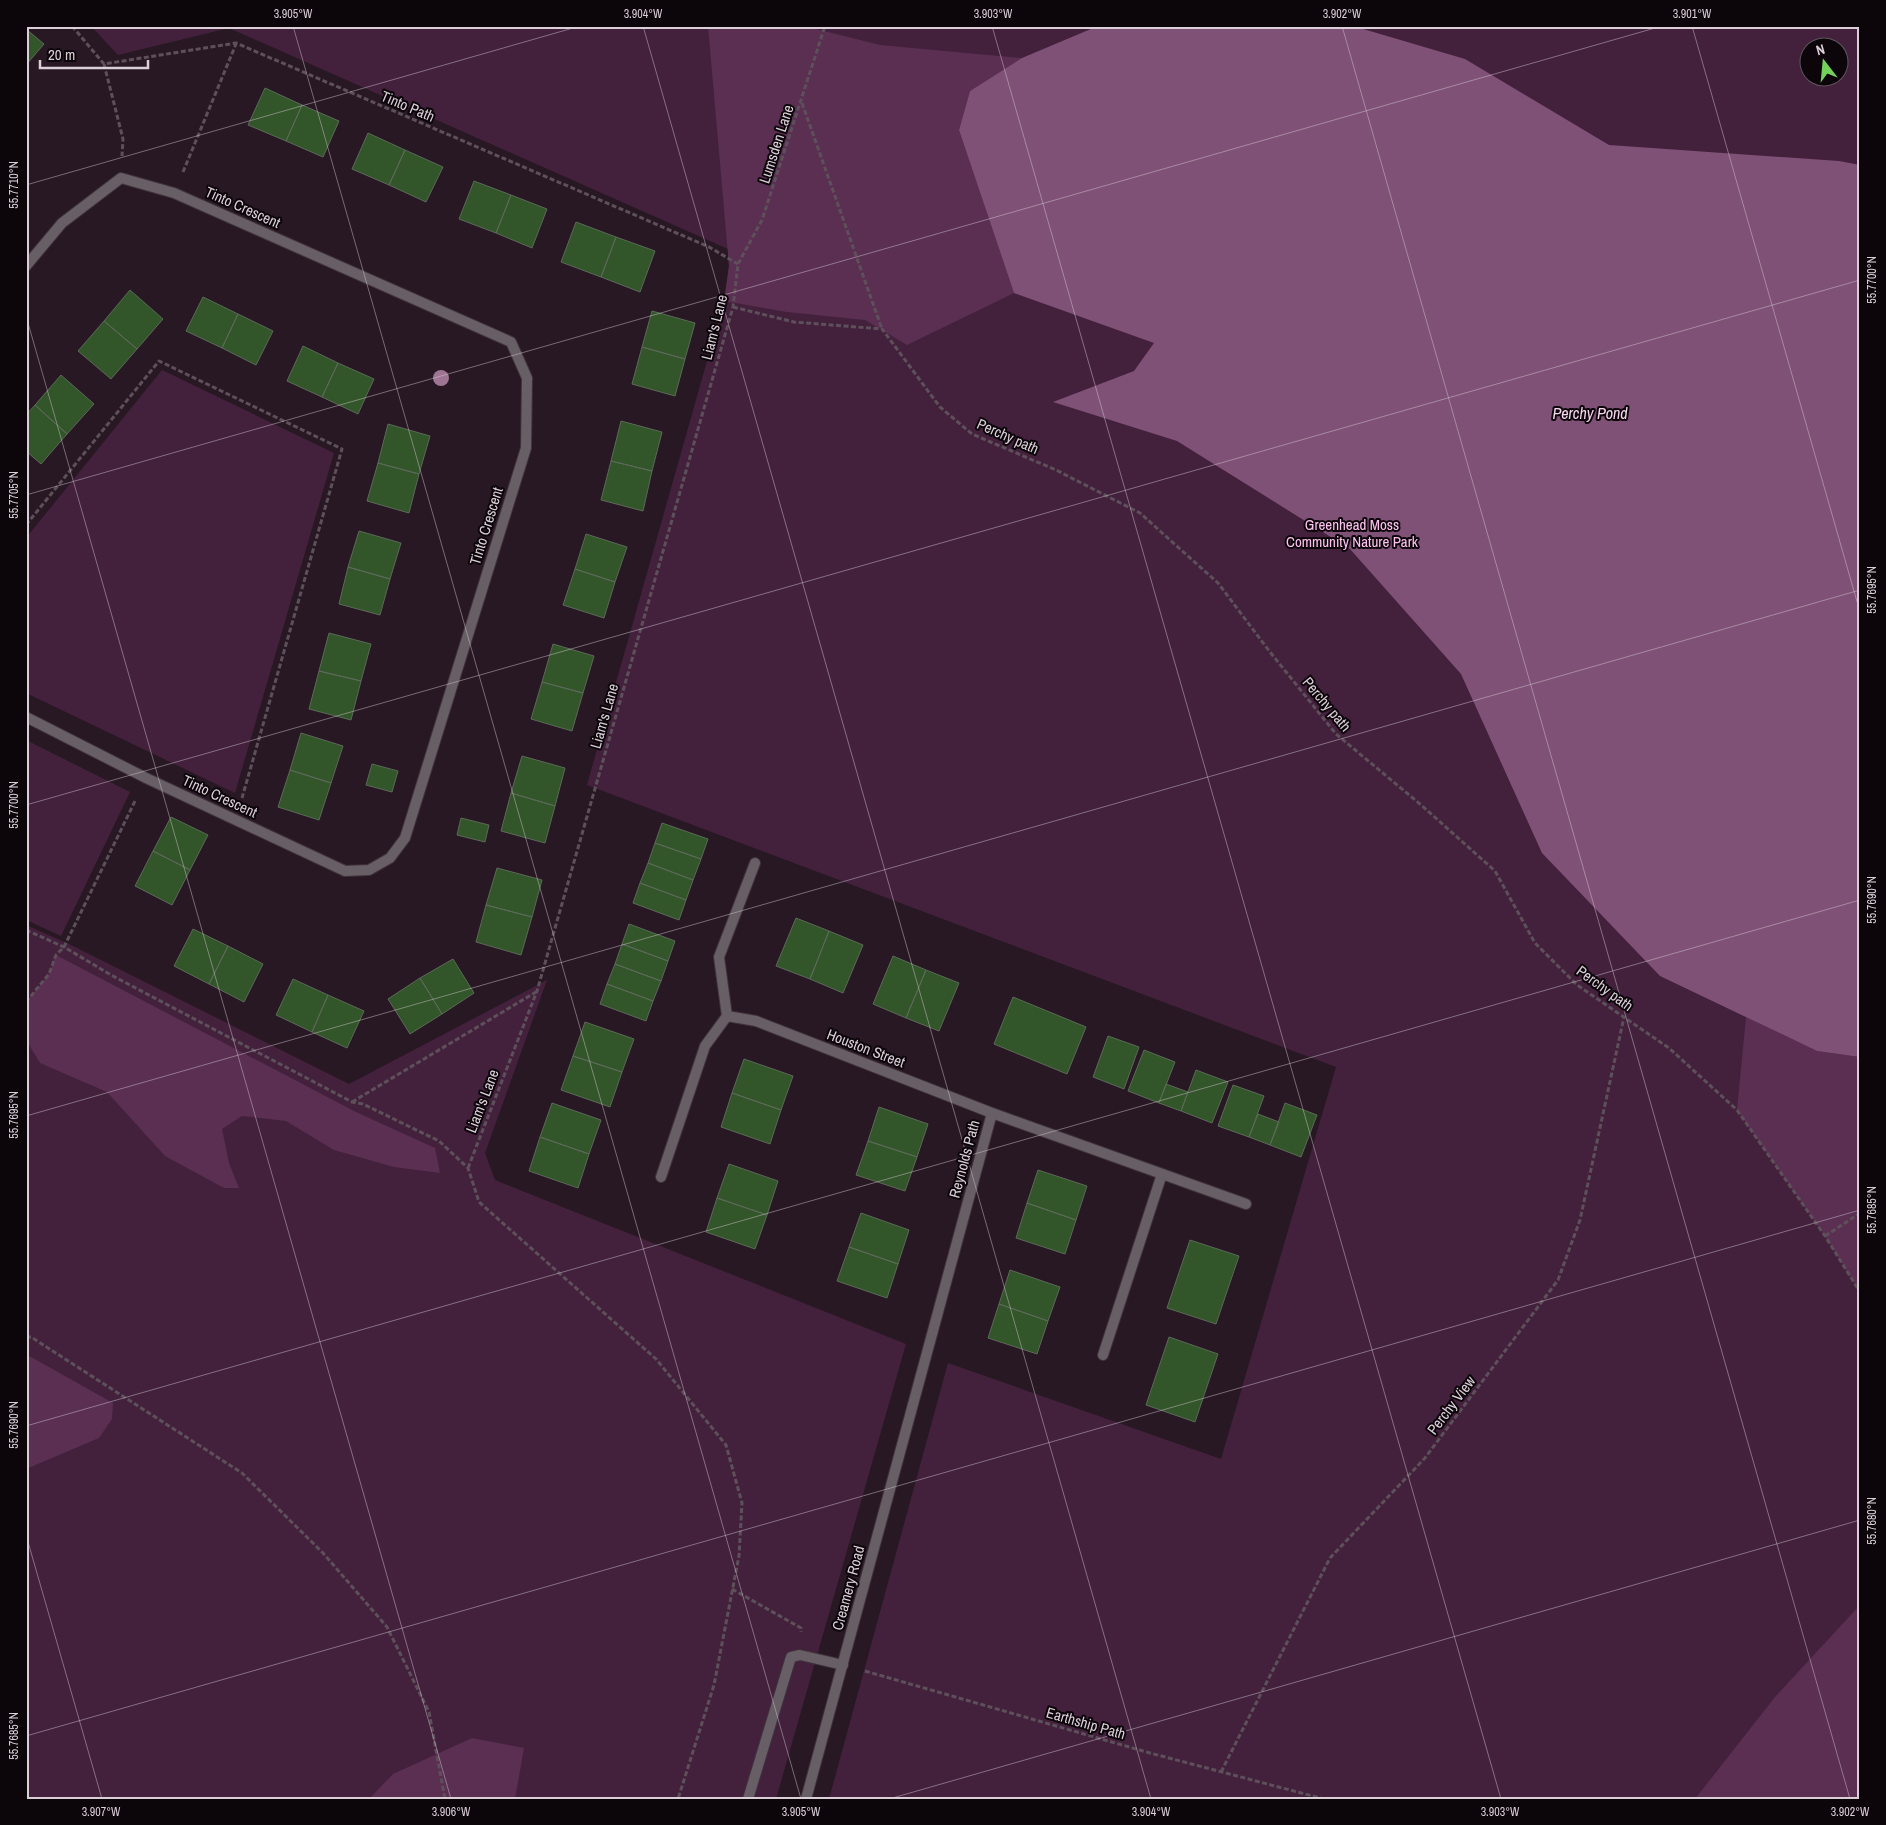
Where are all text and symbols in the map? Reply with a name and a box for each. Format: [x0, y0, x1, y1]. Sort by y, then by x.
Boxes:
text: 3.905°W [274, 6, 313, 22]
text: 3.904°W [624, 6, 663, 22]
text: 3.903°W [974, 6, 1013, 22]
text: 3.902°W [1323, 6, 1362, 22]
text: 3.901°W [1673, 6, 1712, 22]
scale bar [40, 38, 148, 70]
north arrow [1798, 38, 1848, 88]
text: N [1814, 40, 1827, 59]
text: 20 m [48, 44, 75, 65]
street label: Tinto Path [378, 85, 438, 127]
street label: Lumsden Lane [753, 102, 799, 186]
text: 55.7710°N [6, 161, 22, 209]
street label: Tinto Crescent [202, 181, 285, 233]
text: 55.7700°N [1864, 256, 1880, 304]
street label: Liam's Lane [696, 292, 732, 362]
water label: Perchy Pond [1552, 402, 1628, 424]
street label: Perchy path [974, 413, 1042, 459]
text: 55.7705°N [6, 471, 22, 519]
street label: Tinto Crescent [464, 484, 508, 568]
park label: Greenhead Moss Community Nature Park [1286, 514, 1419, 552]
text: 55.7695°N [1864, 566, 1880, 614]
street label: Perchy path [1298, 672, 1356, 736]
street label: Liam's Lane [585, 681, 623, 751]
street label: Tinto Crescent [179, 769, 261, 823]
text: 55.7700°N [6, 781, 22, 829]
text: 55.7690°N [1864, 876, 1880, 924]
street label: Perchy path [1572, 960, 1638, 1016]
street label: Houston Street [824, 1023, 909, 1073]
street label: Liam's Lane [460, 1066, 504, 1136]
text: 55.7695°N [6, 1091, 22, 1139]
street label: Reynolds Path [944, 1118, 984, 1200]
text: 55.7685°N [1864, 1186, 1880, 1234]
street label: Perchy View [1422, 1371, 1480, 1439]
text: 55.7690°N [6, 1401, 22, 1449]
text: 55.7680°N [1864, 1497, 1880, 1545]
street label: Creamery Road [827, 1543, 869, 1633]
street label: Earthship Path [1044, 1702, 1128, 1744]
text: 55.7685°N [6, 1712, 22, 1760]
text: 3.907°W [82, 1804, 121, 1820]
text: 3.906°W [432, 1804, 471, 1820]
text: 3.905°W [782, 1804, 821, 1820]
text: 3.904°W [1132, 1804, 1171, 1820]
text: 3.903°W [1481, 1804, 1520, 1820]
text: 3.902°W [1831, 1804, 1870, 1820]

